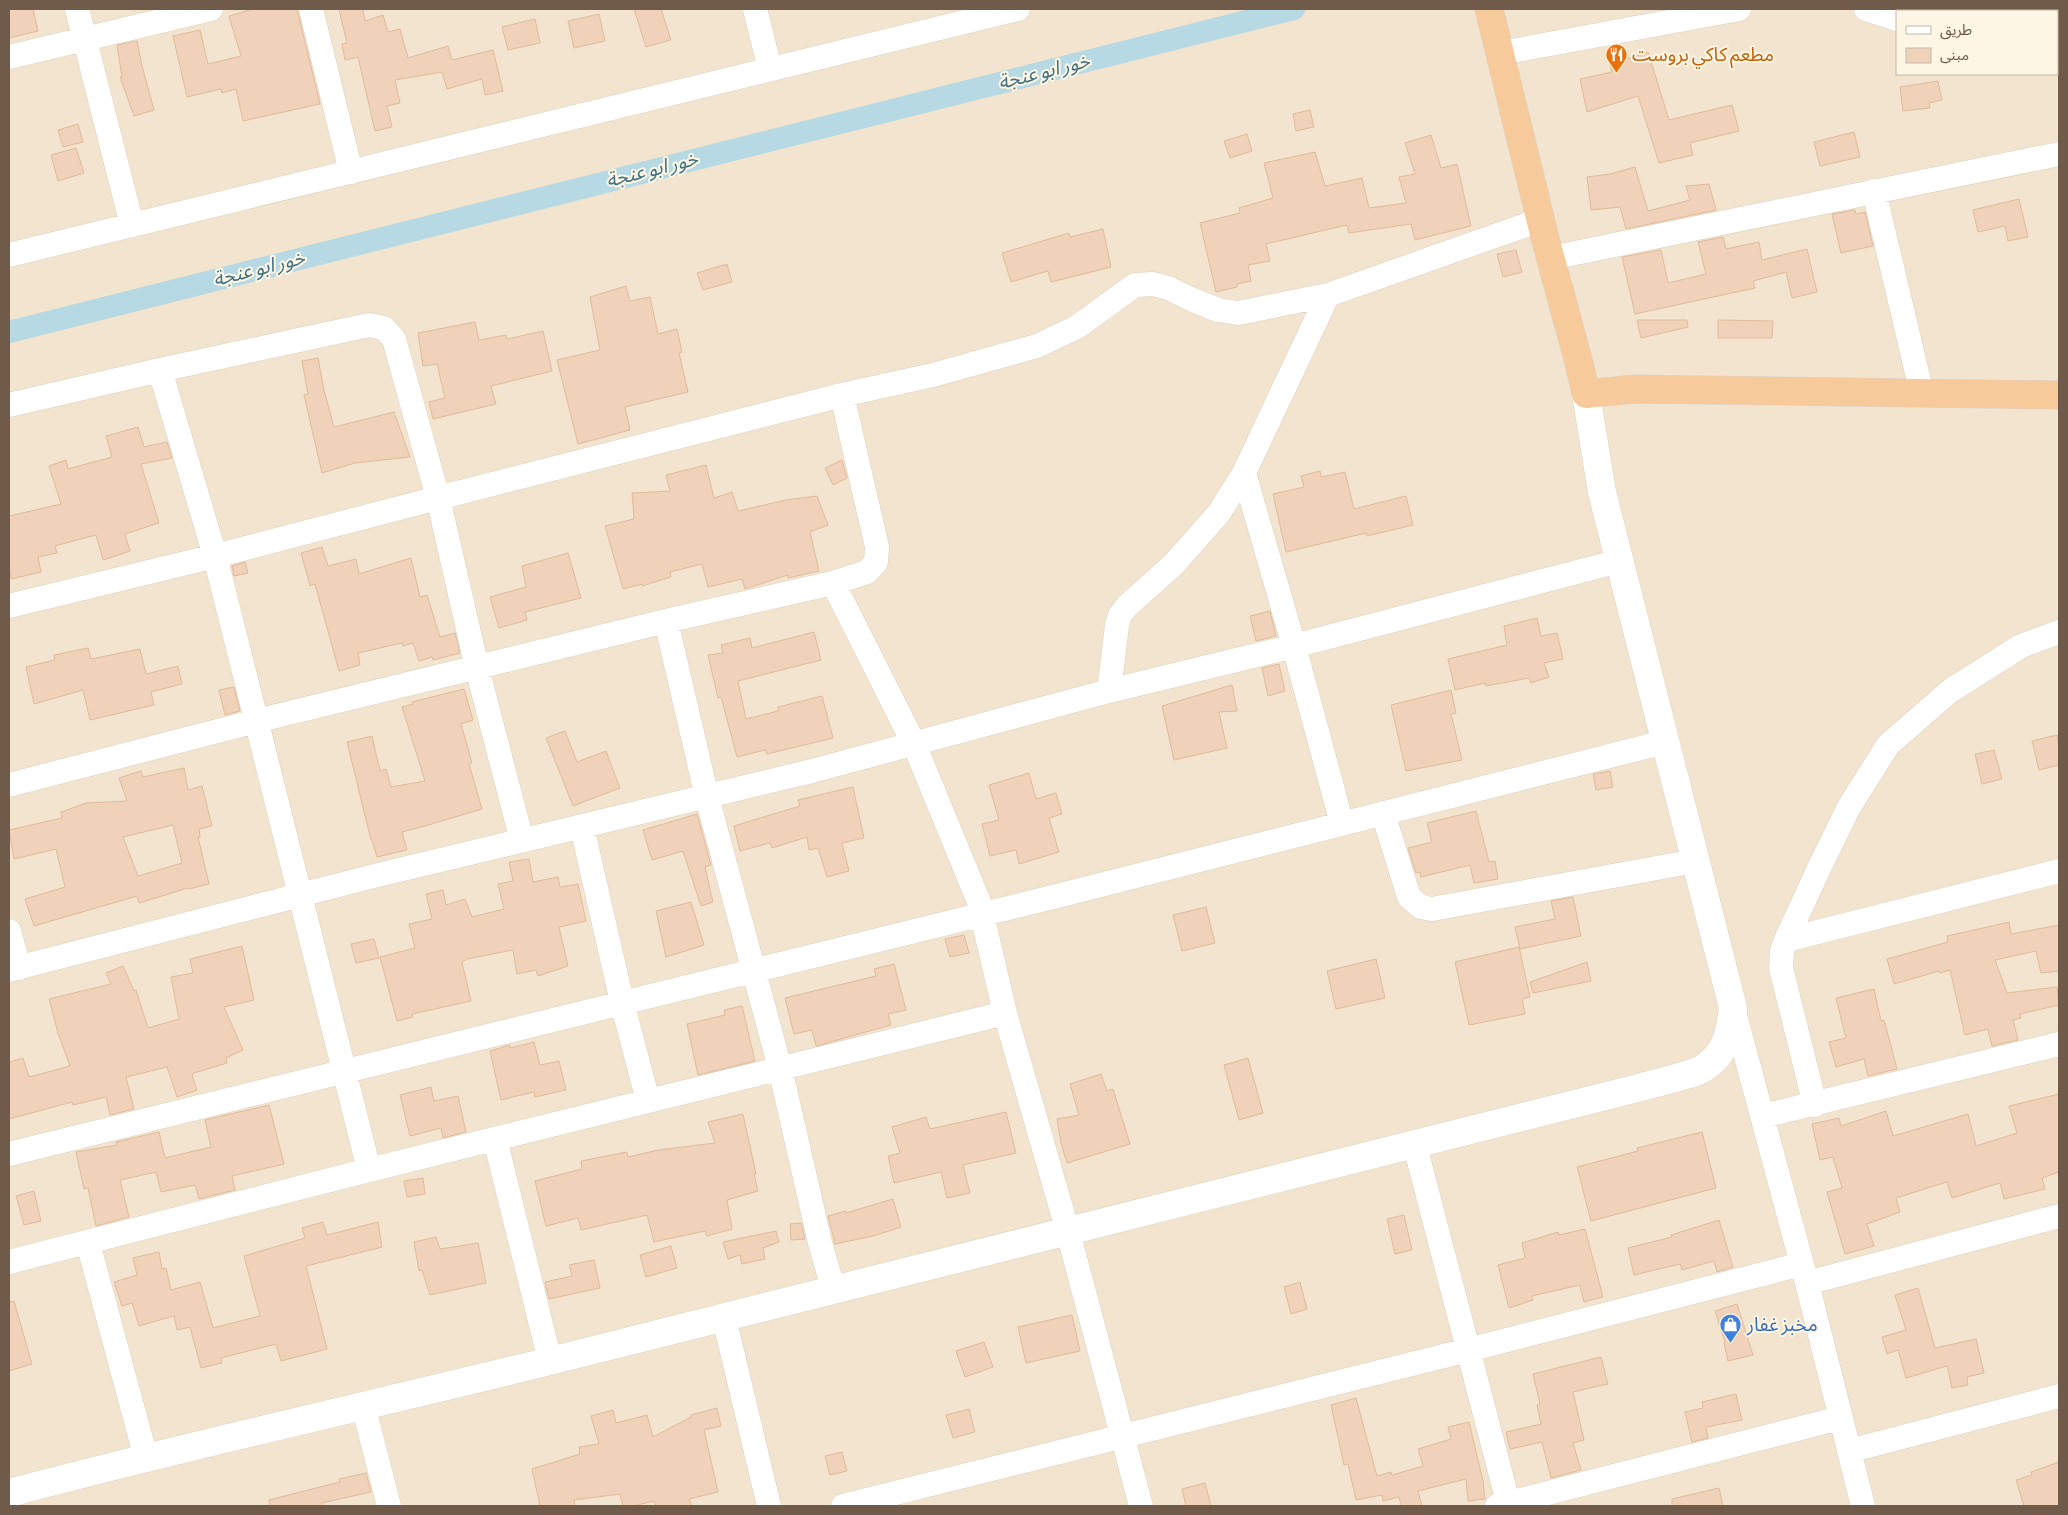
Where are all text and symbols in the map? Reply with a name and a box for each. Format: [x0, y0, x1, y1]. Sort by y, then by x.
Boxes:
legend [1896, 10, 2058, 75]
text: طريق [1940, 21, 1972, 40]
restaurant icon: مطعم كاكي بروست [1604, 43, 1628, 74]
place label: مطعم كاكي بروست [1632, 44, 1774, 69]
text: مبنى [1940, 46, 1969, 65]
water label: خور ابو عنجة [996, 49, 1093, 95]
water label: خور ابو عنجة [604, 147, 701, 193]
water label: خور ابو عنجة [211, 246, 308, 292]
shop icon: مخبز غفار [1719, 1313, 1743, 1344]
place label: مخبز غفار [1746, 1314, 1818, 1337]

